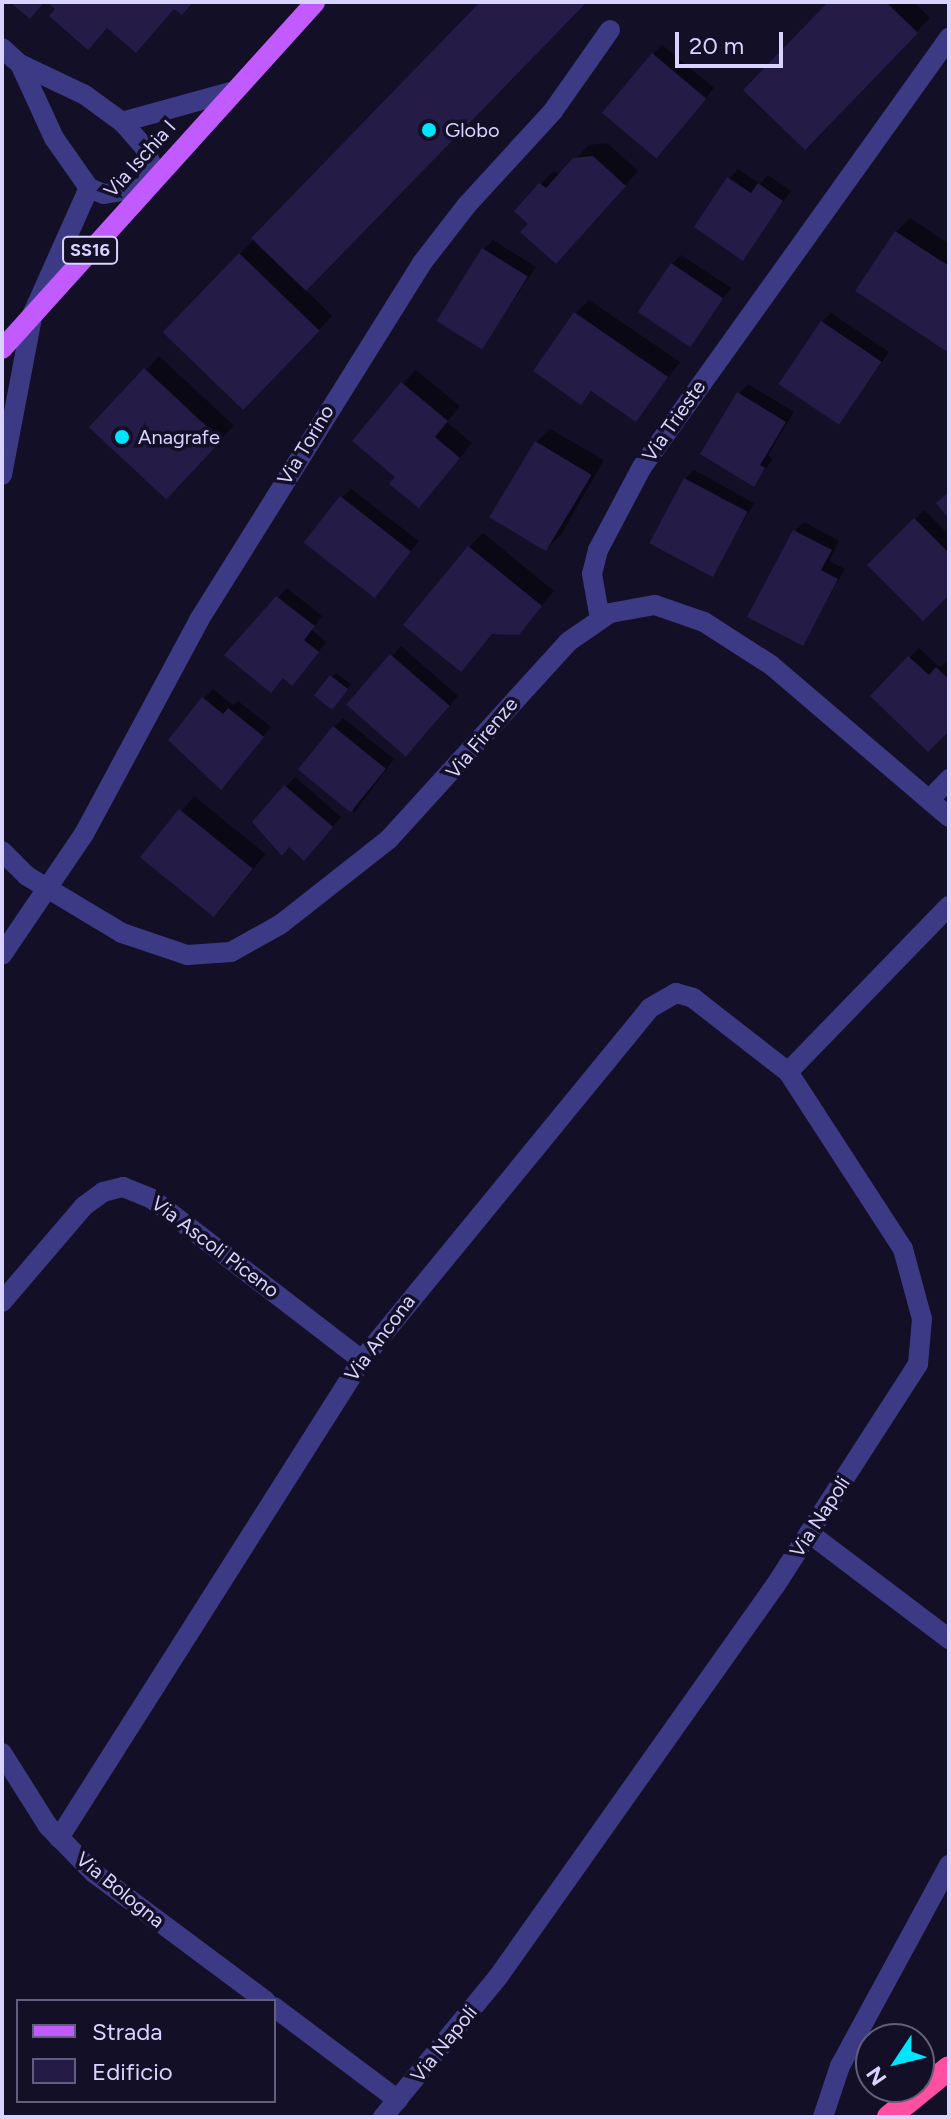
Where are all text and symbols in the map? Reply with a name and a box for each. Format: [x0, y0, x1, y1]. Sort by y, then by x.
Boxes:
scale bar [679, 16, 787, 66]
text: 20 m [689, 31, 744, 60]
street label: Via Ischia I [99, 115, 181, 203]
place label: Globo [445, 118, 500, 142]
marker: Globo [420, 121, 438, 139]
road number: SS16 [62, 236, 118, 264]
street label: Via Trieste [637, 376, 711, 466]
street label: Via Torino [273, 401, 339, 489]
place label: Anagrafe [138, 425, 220, 449]
marker: Anagrafe [113, 428, 131, 446]
street label: Via Firenze [441, 692, 523, 784]
street label: Via Ascoli Piceno [146, 1191, 284, 1303]
street label: Via Ancona [340, 1290, 420, 1386]
street label: Via Napoli [785, 1472, 855, 1562]
street label: Via Bologna [71, 1847, 169, 1933]
legend [16, 1999, 276, 2103]
street label: Via Napoli [406, 2001, 482, 2087]
text: Strada [92, 2017, 162, 2046]
north arrow [855, 2023, 935, 2103]
text: Edificio [92, 2057, 173, 2086]
text: N [861, 2061, 893, 2091]

